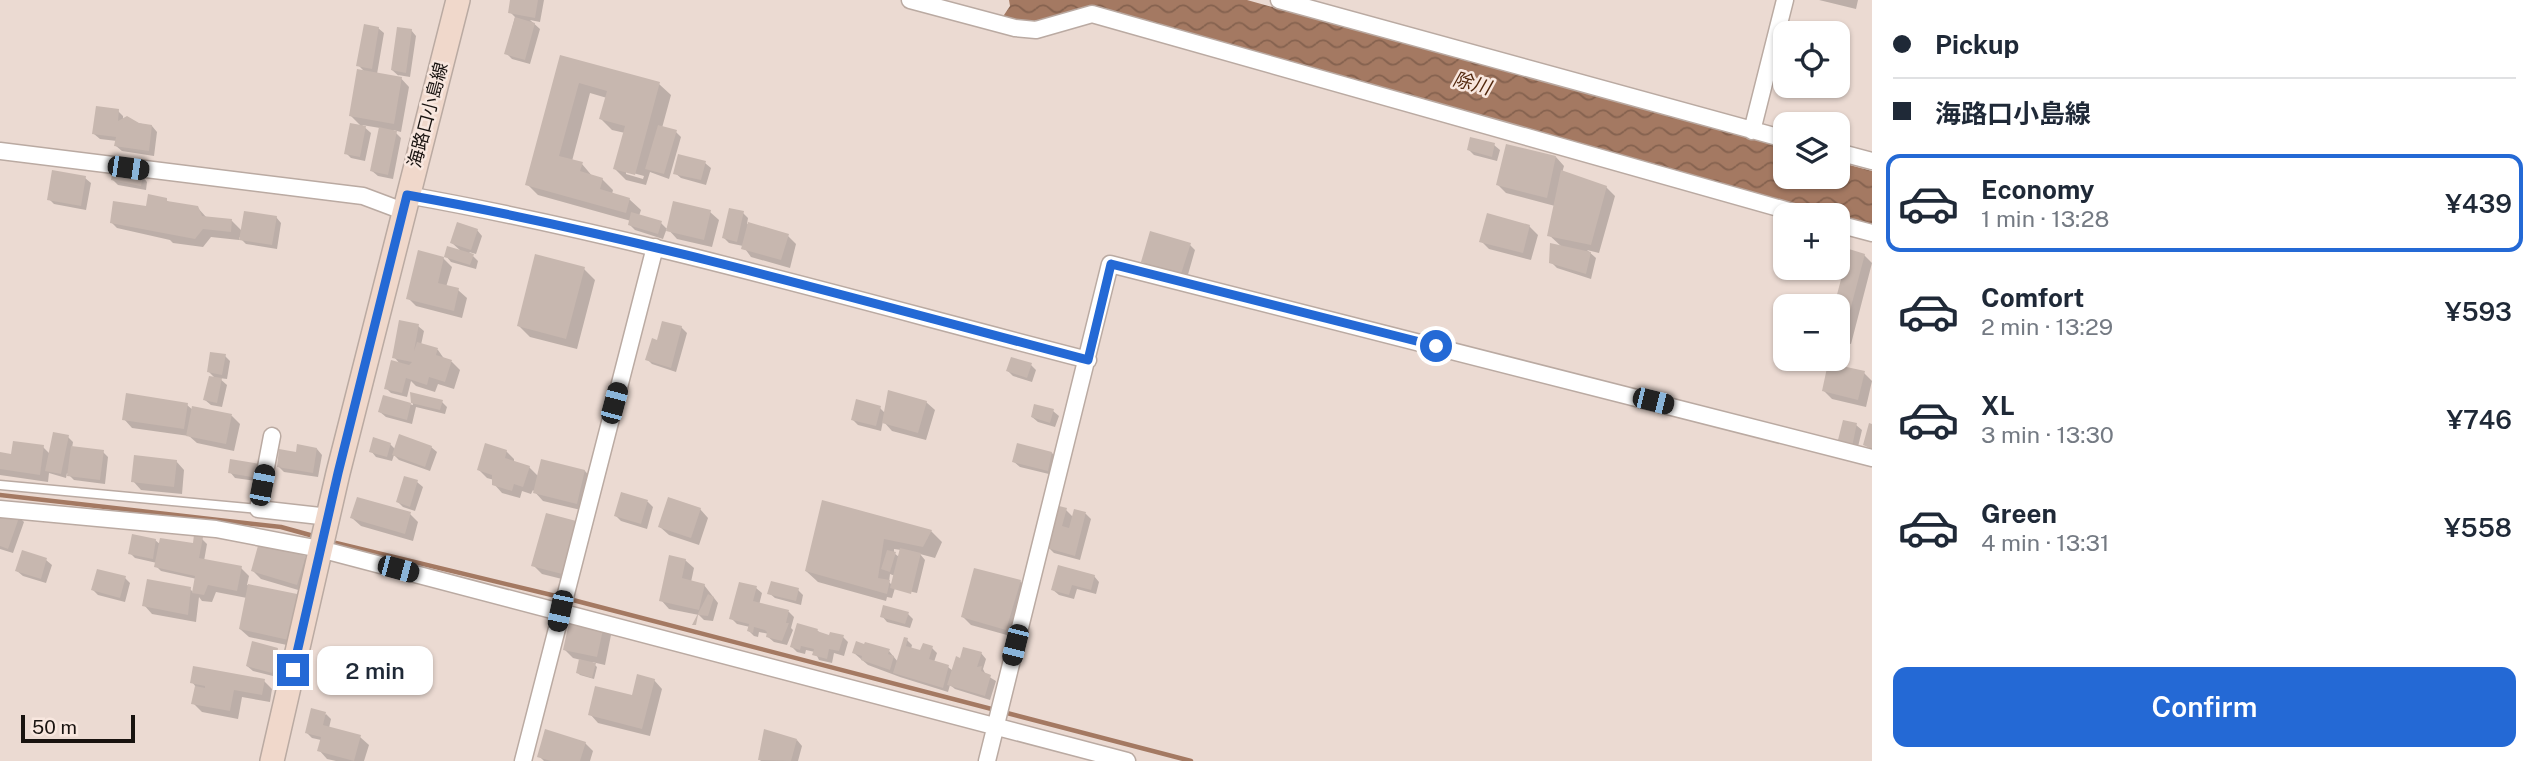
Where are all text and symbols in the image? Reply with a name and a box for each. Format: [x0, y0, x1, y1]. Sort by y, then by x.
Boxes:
map controls [1773, 21, 1850, 371]
button: locate [1773, 21, 1850, 98]
text: Pickup [1935, 29, 2019, 60]
street label: 海路口小島線 [403, 60, 452, 170]
water label: 除川 [1451, 67, 1495, 99]
text: 海路口小島線 [1935, 98, 2091, 129]
button: layers [1773, 112, 1850, 189]
car [106, 155, 151, 181]
icon: car [1897, 172, 1960, 235]
text: Economy [1981, 174, 2094, 205]
text: ¥439 [2445, 188, 2512, 219]
button: + [1773, 203, 1850, 280]
text: 1 min · 13:28 [1981, 205, 2109, 232]
icon: car [1897, 280, 1960, 343]
text: Comfort [1981, 282, 2084, 313]
button: − [1773, 294, 1850, 371]
text: ¥593 [2445, 296, 2512, 327]
text: 2 min · 13:29 [1981, 313, 2113, 340]
route start [1420, 330, 1452, 362]
car [599, 380, 630, 426]
car [1631, 386, 1676, 416]
icon: car [1897, 388, 1960, 451]
text: XL [1981, 390, 2015, 421]
text: ¥746 [2446, 404, 2512, 435]
text: 3 min · 13:30 [1981, 421, 2114, 448]
car [248, 462, 277, 508]
icon: car [1897, 496, 1960, 559]
text: Green [1981, 498, 2057, 529]
text: ¥558 [2444, 512, 2512, 543]
text: 4 min · 13:31 [1981, 529, 2109, 556]
car [375, 553, 422, 585]
car [546, 588, 575, 634]
car [1000, 622, 1031, 668]
callout: 2 min [318, 646, 433, 694]
route end [277, 654, 309, 686]
text: 2 min [345, 657, 405, 684]
button: Confirm [1893, 667, 2516, 747]
scale bar [21, 712, 135, 744]
text: 50 m [32, 716, 77, 738]

